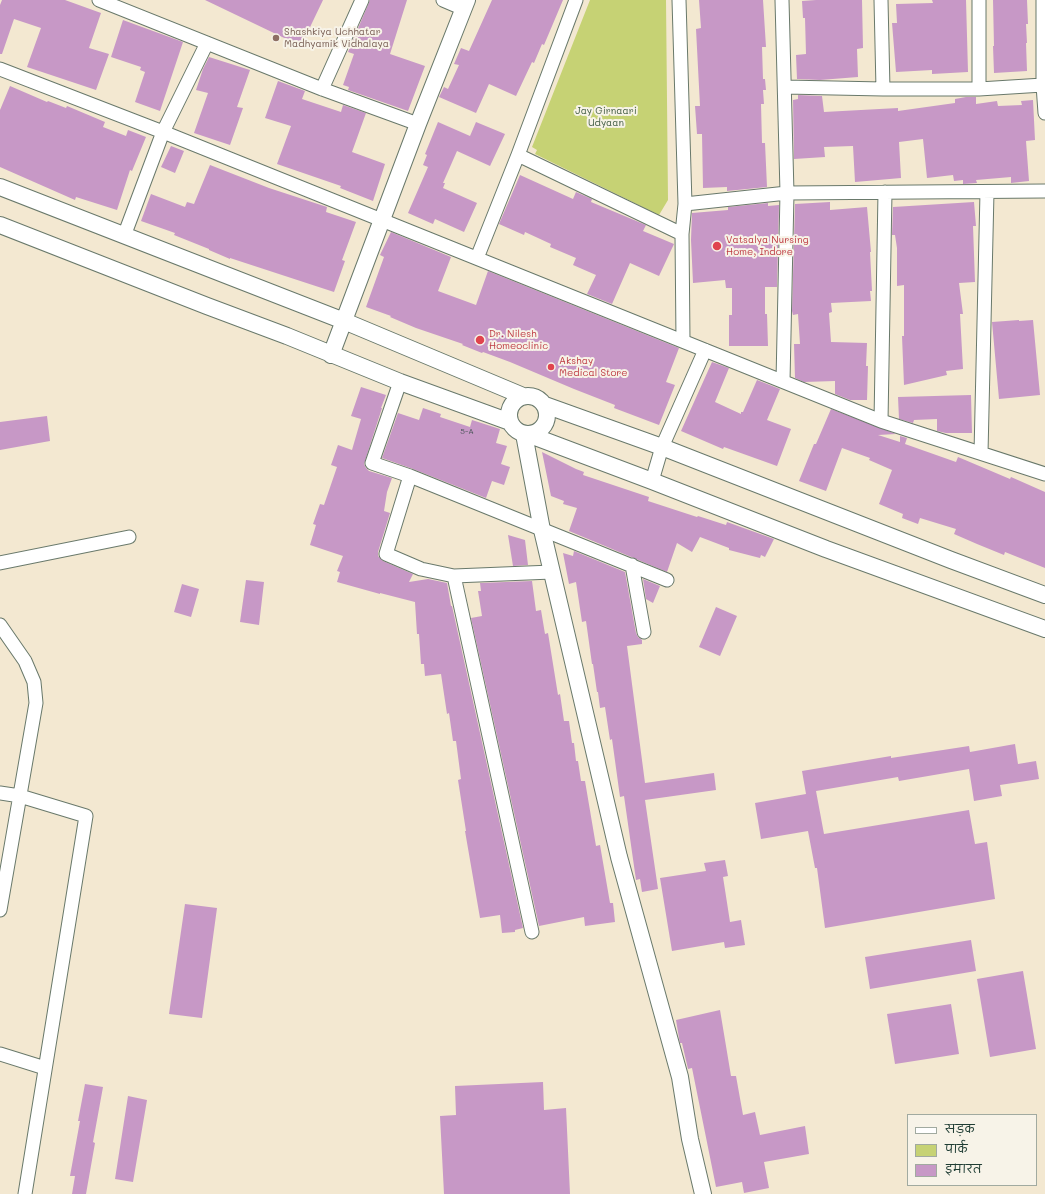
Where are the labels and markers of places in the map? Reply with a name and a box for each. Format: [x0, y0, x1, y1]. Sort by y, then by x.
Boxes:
place label: Shashkiya Uchhatar Madhyamik Vidhalaya [284, 26, 389, 50]
marker: Shashkiya Uchhatar Madhyamik Vidhalaya [271, 33, 281, 43]
place label: Vatsalya Nursing Home, Indore [726, 234, 808, 258]
marker: Vatsalya Nursing Home, Indore [711, 240, 723, 252]
place label: Dr. Nilesh Homeoclinic [489, 328, 548, 352]
marker: Dr. Nilesh Homeoclinic [474, 334, 486, 346]
place label: Akshay Medical Store [559, 355, 628, 378]
marker: Akshay Medical Store [546, 362, 556, 372]

